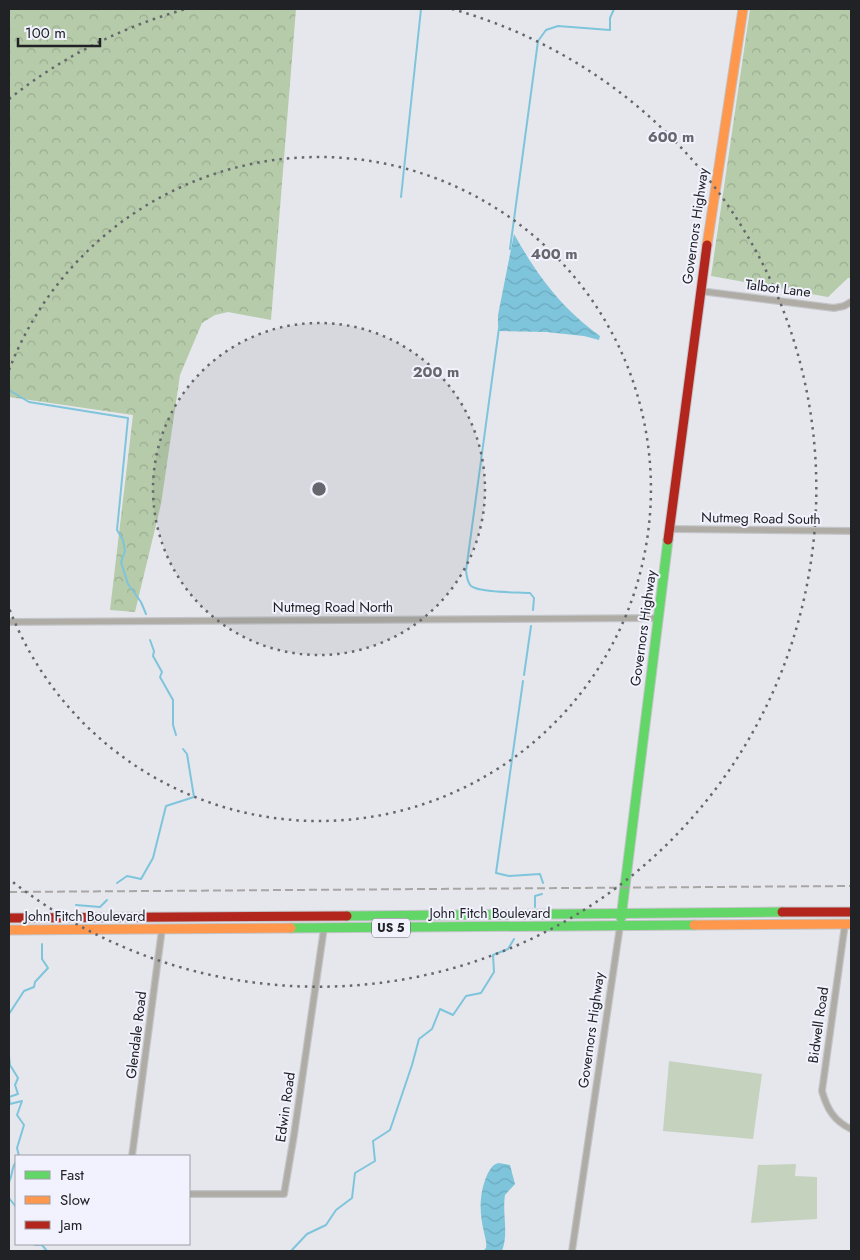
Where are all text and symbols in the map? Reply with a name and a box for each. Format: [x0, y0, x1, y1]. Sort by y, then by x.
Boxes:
scale bar [18, 15, 100, 47]
text: 100 m [25, 22, 66, 44]
text: 600 m [648, 126, 694, 148]
street label: Governors Highway [677, 166, 713, 285]
text: 400 m [530, 243, 578, 265]
street label: Talbot Lane [744, 274, 812, 302]
text: 200 m [413, 361, 459, 383]
centre of rings [310, 480, 328, 498]
street label: Nutmeg Road South [701, 507, 821, 529]
street label: Governors Highway [625, 568, 661, 687]
street label: Nutmeg Road North [273, 597, 393, 617]
street label: John Fitch Boulevard [428, 903, 550, 923]
street label: John Fitch Boulevard [23, 906, 145, 926]
road number: US 5 [372, 918, 410, 938]
street label: Governors Highway [573, 970, 609, 1089]
street label: Bidwell Road [803, 986, 833, 1064]
street label: Glendale Road [121, 990, 151, 1080]
street label: Edwin Road [270, 1071, 300, 1143]
legend [15, 1155, 190, 1245]
text: Fast [60, 1164, 84, 1186]
text: Slow [60, 1189, 91, 1211]
text: Jam [58, 1214, 83, 1236]

